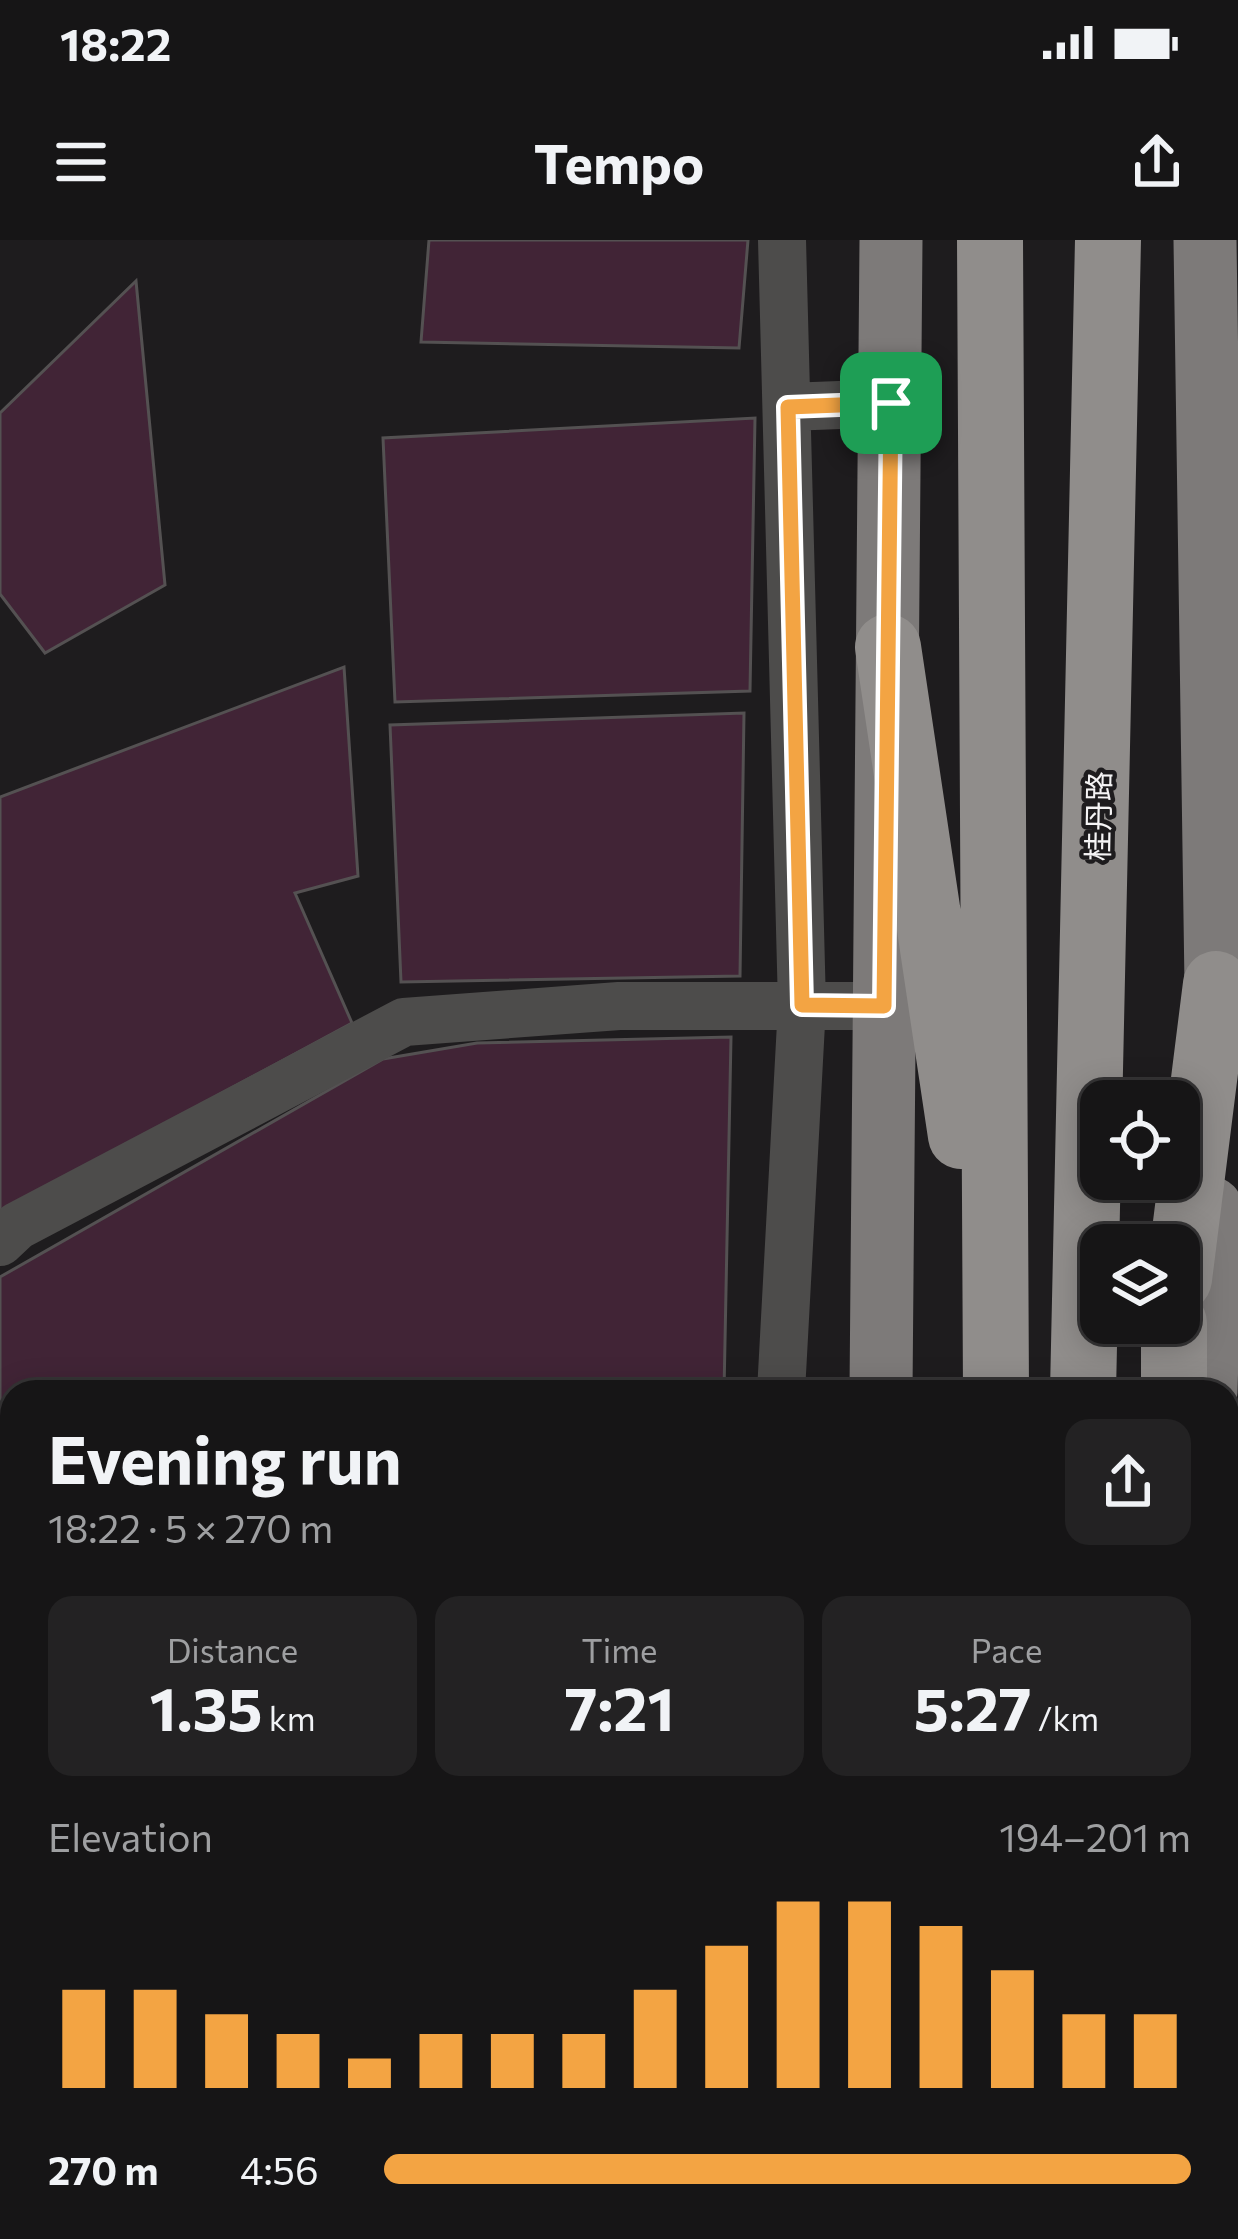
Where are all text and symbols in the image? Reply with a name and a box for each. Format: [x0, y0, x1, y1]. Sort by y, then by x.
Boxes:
text: 18:22 [60, 15, 171, 70]
icon: menu [48, 129, 114, 195]
text: Tempo [534, 129, 704, 195]
icon: share [1124, 129, 1190, 195]
pin [840, 352, 942, 454]
icon: arrive [858, 370, 924, 436]
street label: 桂丹路 [1078, 771, 1116, 861]
map controls [1080, 1080, 1200, 1344]
button: locate [1080, 1080, 1200, 1200]
button: layers [1080, 1224, 1200, 1344]
text: Evening run [48, 1417, 402, 1498]
button: share [1065, 1419, 1191, 1545]
text: 18:22 · 5 × 270 m [48, 1503, 333, 1551]
text: Distance [167, 1629, 298, 1670]
text: Time [582, 1629, 657, 1670]
text: Pace [971, 1629, 1042, 1670]
text: 1.35 [150, 1670, 262, 1743]
text: 7:21 [564, 1670, 675, 1743]
text: 5:27 [914, 1670, 1031, 1743]
text: km [262, 1697, 315, 1738]
text: /km [1031, 1697, 1099, 1738]
text: Elevation [48, 1812, 213, 1860]
text: 194–201 m [999, 1812, 1191, 1860]
text: 270 m [48, 2145, 159, 2193]
text: 4:56 [240, 2145, 319, 2193]

